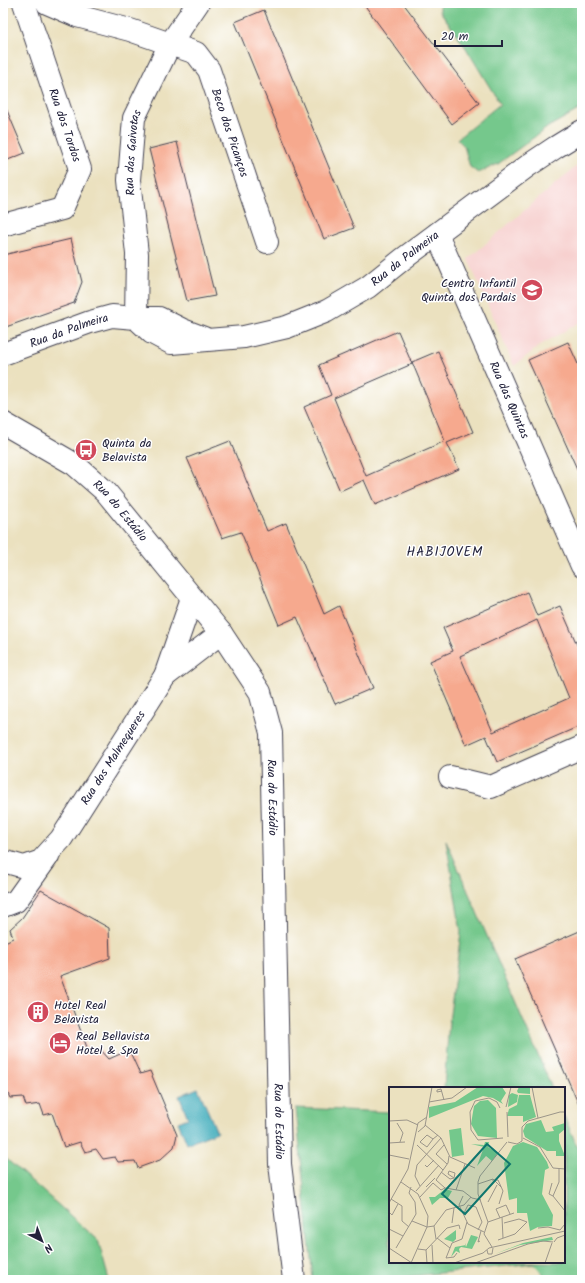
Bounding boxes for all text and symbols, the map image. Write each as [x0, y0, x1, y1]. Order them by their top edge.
scale bar [435, 22, 502, 48]
text: 20 m [441, 27, 469, 46]
street label: Rua dos Tordos [43, 86, 86, 165]
street label: Beco dos Picanços [206, 86, 253, 180]
street label: Rua das Gaivotas [120, 106, 147, 197]
street label: Rua da Palmeira [367, 226, 444, 291]
place label: Centro Infantil Quinta dos Pardais [421, 274, 516, 307]
school or university icon: Centro Infantil Quinta dos Pardais [519, 277, 545, 303]
street label: Rua da Palmeira [27, 308, 111, 353]
street label: Rua das Quintas [484, 358, 534, 442]
place label: Quinta da Belavista [102, 434, 152, 467]
bus stop icon: Quinta da Belavista [73, 437, 99, 463]
street label: Rua do Estádio [88, 476, 152, 546]
district label: HABIJOVEM [407, 542, 483, 563]
street label: Rua dos Malmequeres [76, 707, 151, 809]
street label: Rua do Estádio [262, 759, 282, 836]
place label: Hotel Real Belavista [54, 996, 106, 1029]
building icon: Hotel Real Belavista [25, 999, 51, 1025]
place label: Real Bellavista Hotel & Spa [76, 1027, 150, 1060]
hotel icon: Real Bellavista Hotel & Spa [47, 1030, 73, 1056]
street label: Rua do Estádio [268, 1083, 289, 1160]
inset map [389, 1087, 565, 1263]
north arrow [22, 1221, 62, 1261]
text: N [39, 1239, 57, 1257]

